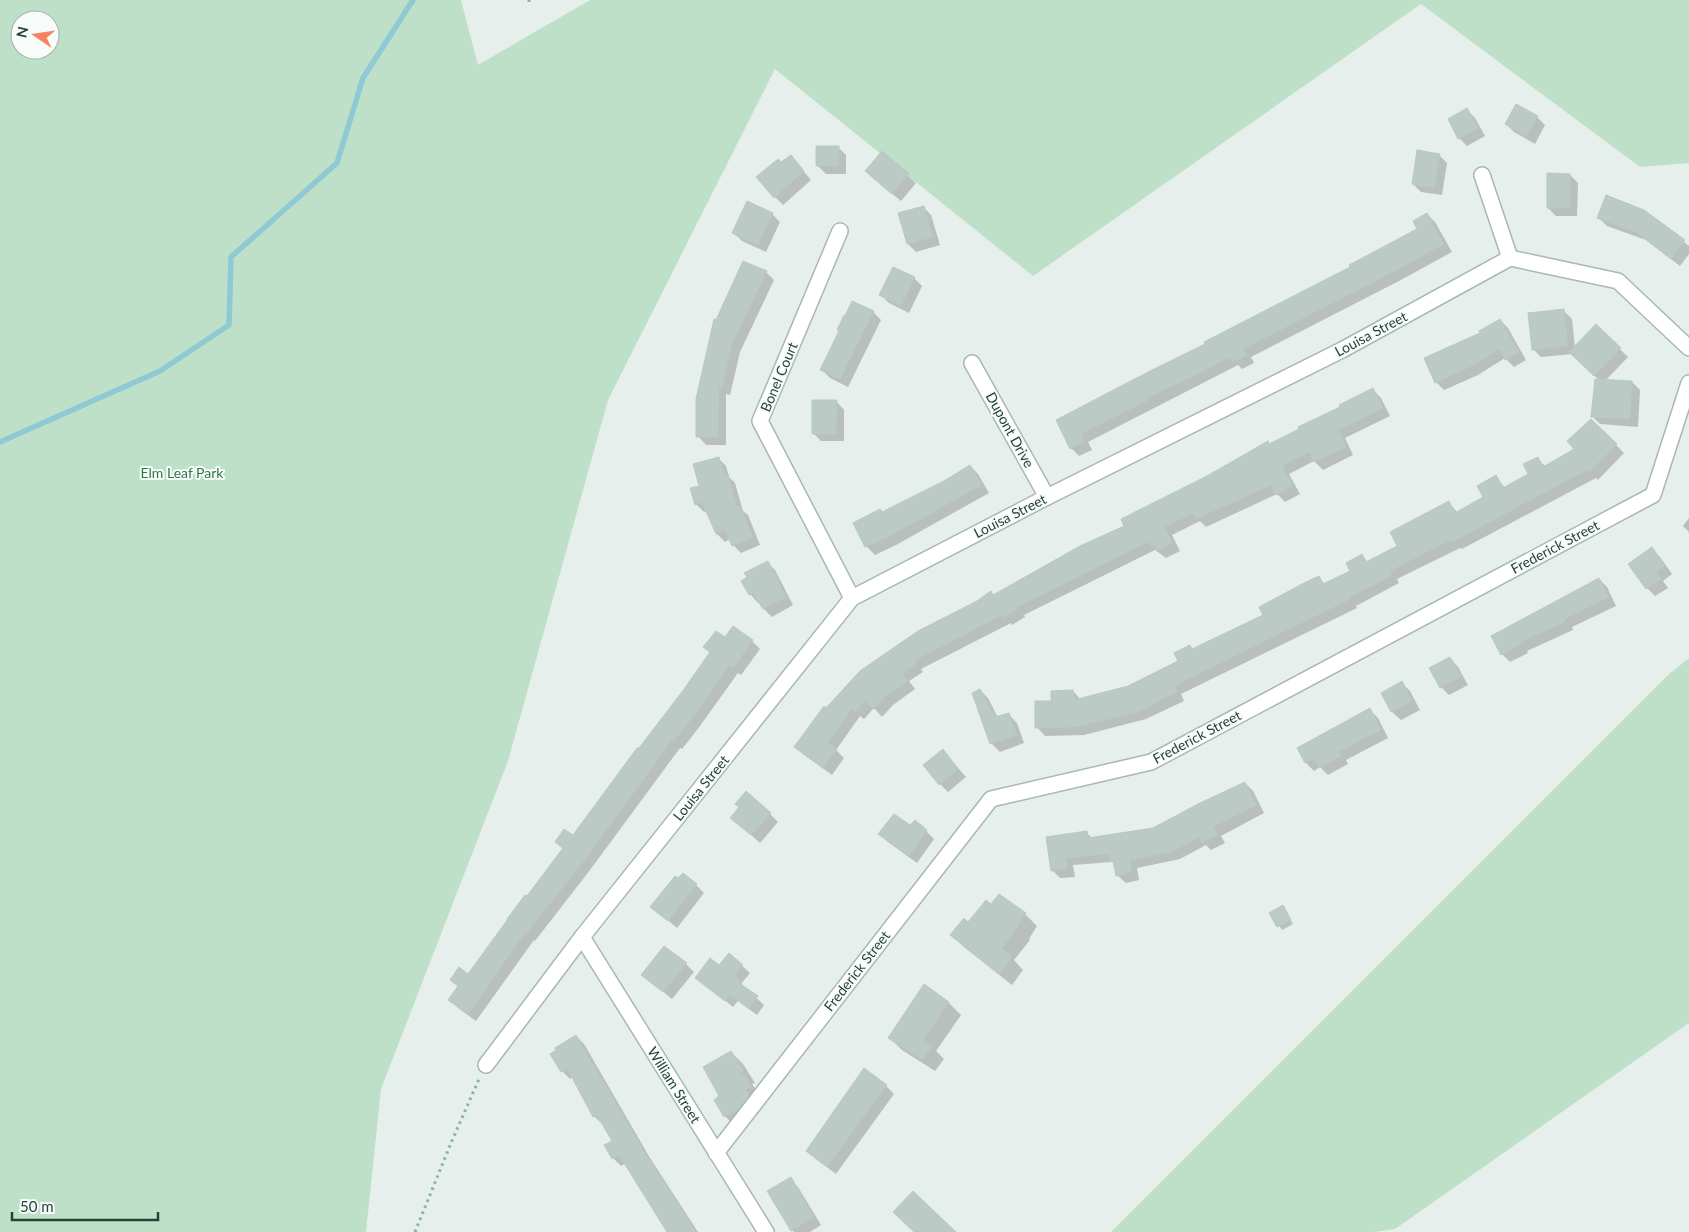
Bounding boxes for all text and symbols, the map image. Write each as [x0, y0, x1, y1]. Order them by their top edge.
north arrow [10, 10, 60, 60]
text: N [12, 25, 31, 39]
street label: Louisa Street [1332, 307, 1410, 360]
street label: Bonel Court [756, 339, 801, 414]
street label: Dupont Drive [983, 389, 1038, 471]
park label: Elm Leaf Park [141, 464, 224, 481]
street label: Louisa Street [971, 490, 1049, 541]
street label: Frederick Street [1508, 516, 1602, 577]
street label: Frederick Street [1150, 706, 1244, 767]
street label: Louisa Street [669, 752, 732, 824]
street label: Frederick Street [820, 927, 893, 1014]
street label: William Street [644, 1043, 705, 1126]
scale bar [12, 1190, 159, 1222]
text: 50 m [20, 1197, 54, 1215]

